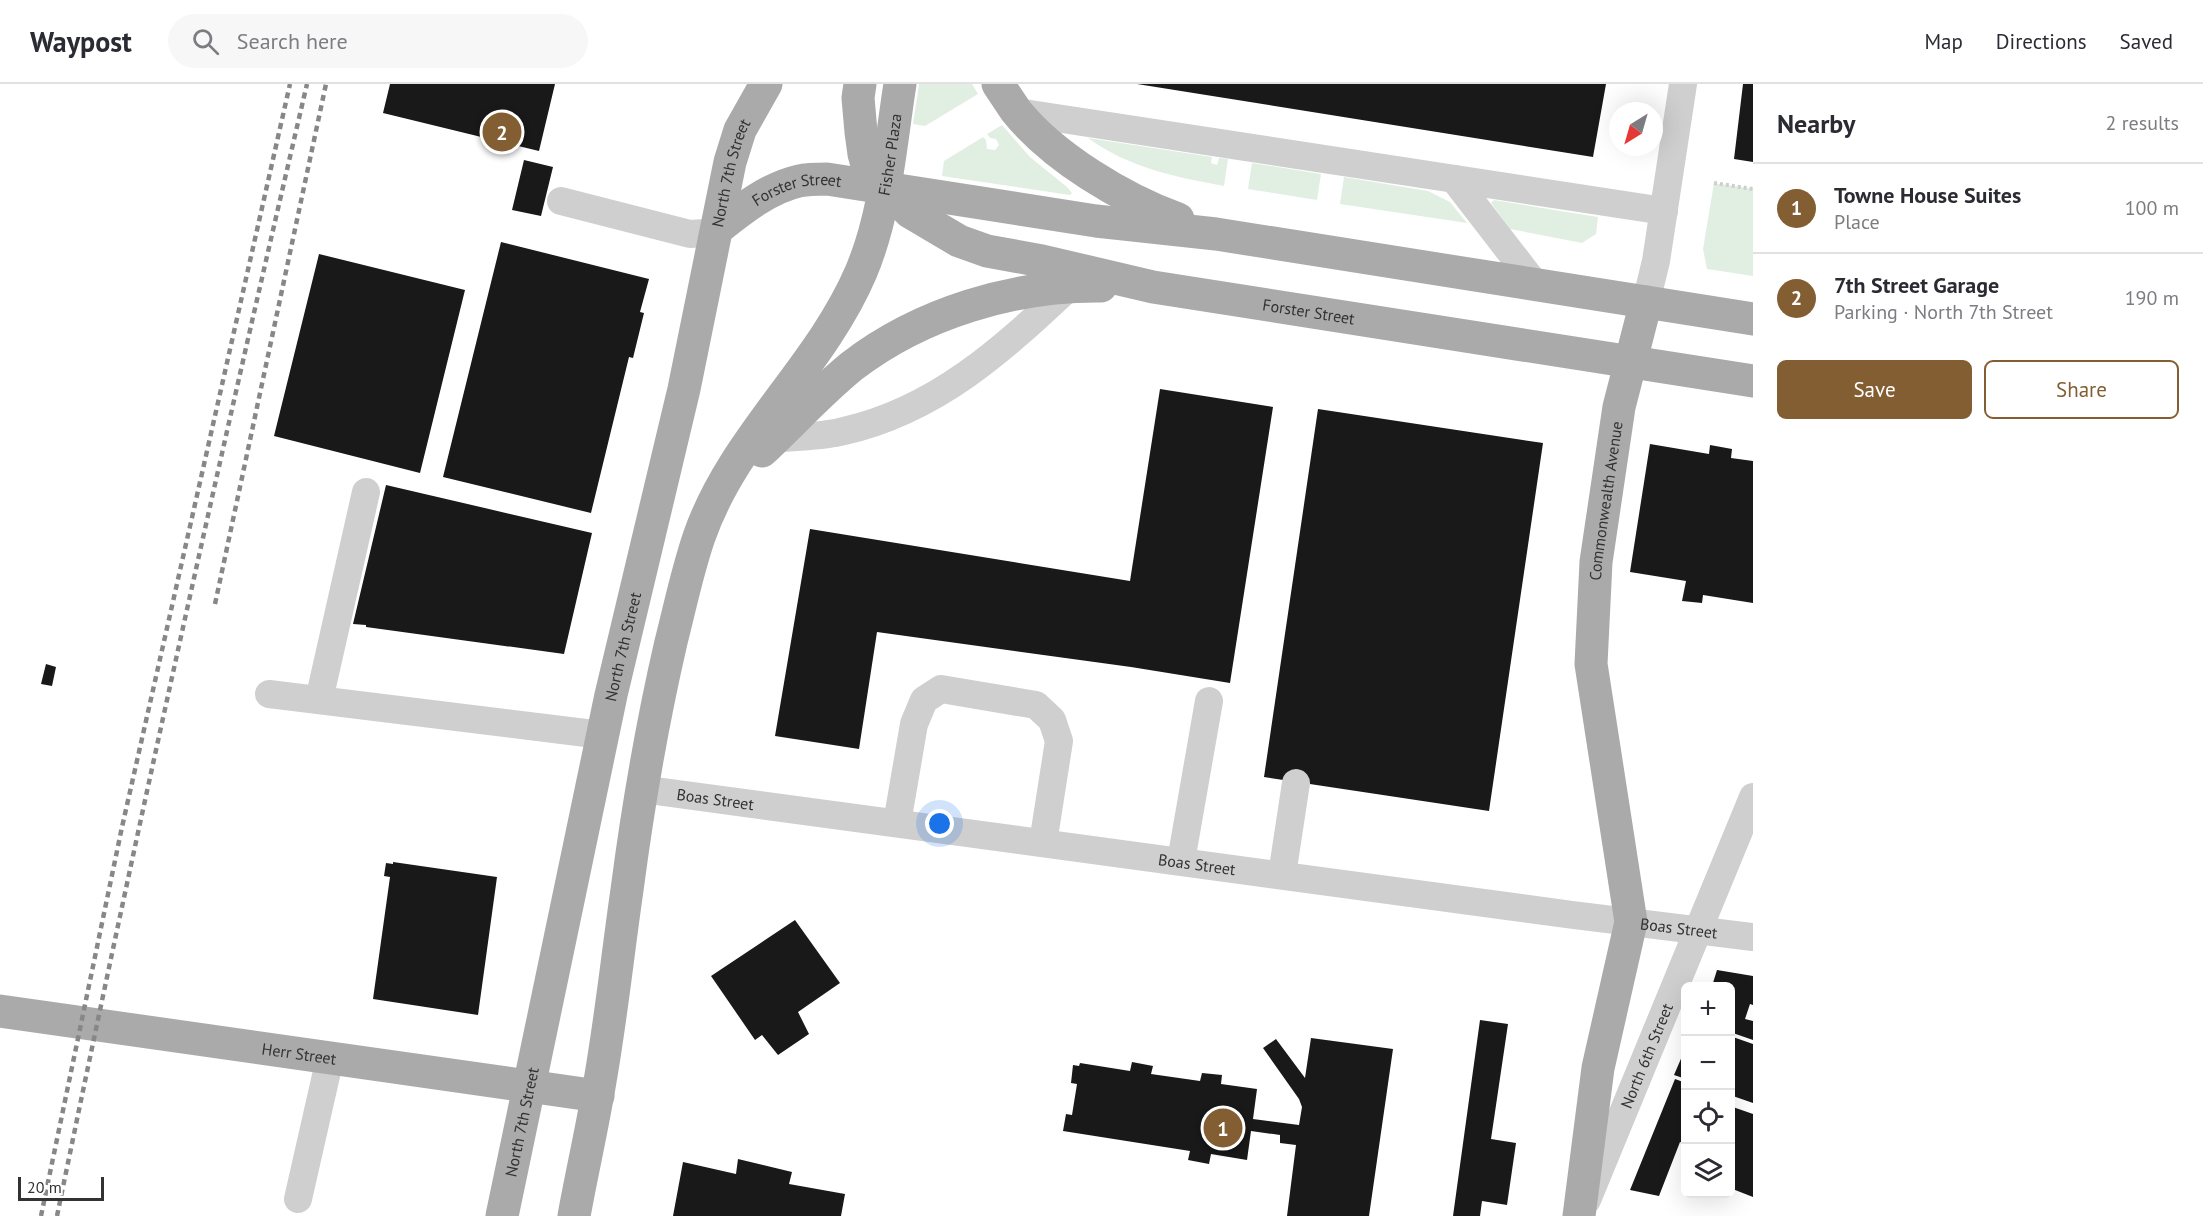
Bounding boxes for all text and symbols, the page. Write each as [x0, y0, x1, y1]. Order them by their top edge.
search box [168, 14, 588, 68]
text: Waypost [30, 23, 132, 60]
icon: search [189, 25, 222, 58]
text: Search here [237, 27, 348, 55]
text: Map [1924, 28, 1963, 55]
text: Directions [1996, 28, 2087, 55]
text: Saved [2120, 28, 2173, 55]
north arrow [1609, 102, 1663, 156]
text: Nearby [1777, 107, 1855, 140]
pin: 2 [482, 110, 522, 154]
text: 2 results [2106, 110, 2179, 136]
street label: Fisher Plaza [873, 112, 906, 197]
street label: North 7th Street [707, 114, 755, 229]
street label: Forster Street [748, 169, 844, 210]
text: Towne House Suites [1834, 181, 2021, 209]
text: 1 [1791, 195, 1802, 221]
text: 100 m [2125, 195, 2179, 221]
text: Place [1834, 209, 1880, 235]
text: 7th Street Garage [1834, 271, 1999, 299]
text: 2 [1791, 285, 1802, 311]
text: 190 m [2125, 285, 2179, 311]
street label: Forster Street [1261, 294, 1357, 329]
text: Parking · North 7th Street [1834, 299, 2053, 325]
button: Save [1777, 360, 1972, 419]
button: Share [1984, 360, 2179, 419]
street label: Commonwealth Avenue [1585, 420, 1627, 581]
street label: North 7th Street [600, 590, 645, 703]
street label: Boas Street [675, 784, 756, 814]
your location [925, 809, 954, 838]
street label: Boas Street [1157, 849, 1237, 879]
street label: Boas Street [1639, 913, 1719, 943]
map controls [1681, 982, 1735, 1198]
button: + [1681, 982, 1735, 1036]
street label: North 6th Street [1616, 1000, 1677, 1111]
button: − [1681, 1036, 1735, 1090]
street label: Herr Street [260, 1038, 338, 1069]
street label: North 7th Street [500, 1065, 543, 1179]
button: locate [1681, 1090, 1735, 1144]
pin: 1 [1204, 1106, 1242, 1150]
button: layers [1681, 1144, 1735, 1198]
scale bar [18, 1174, 104, 1202]
text: 20 m [27, 1177, 62, 1197]

